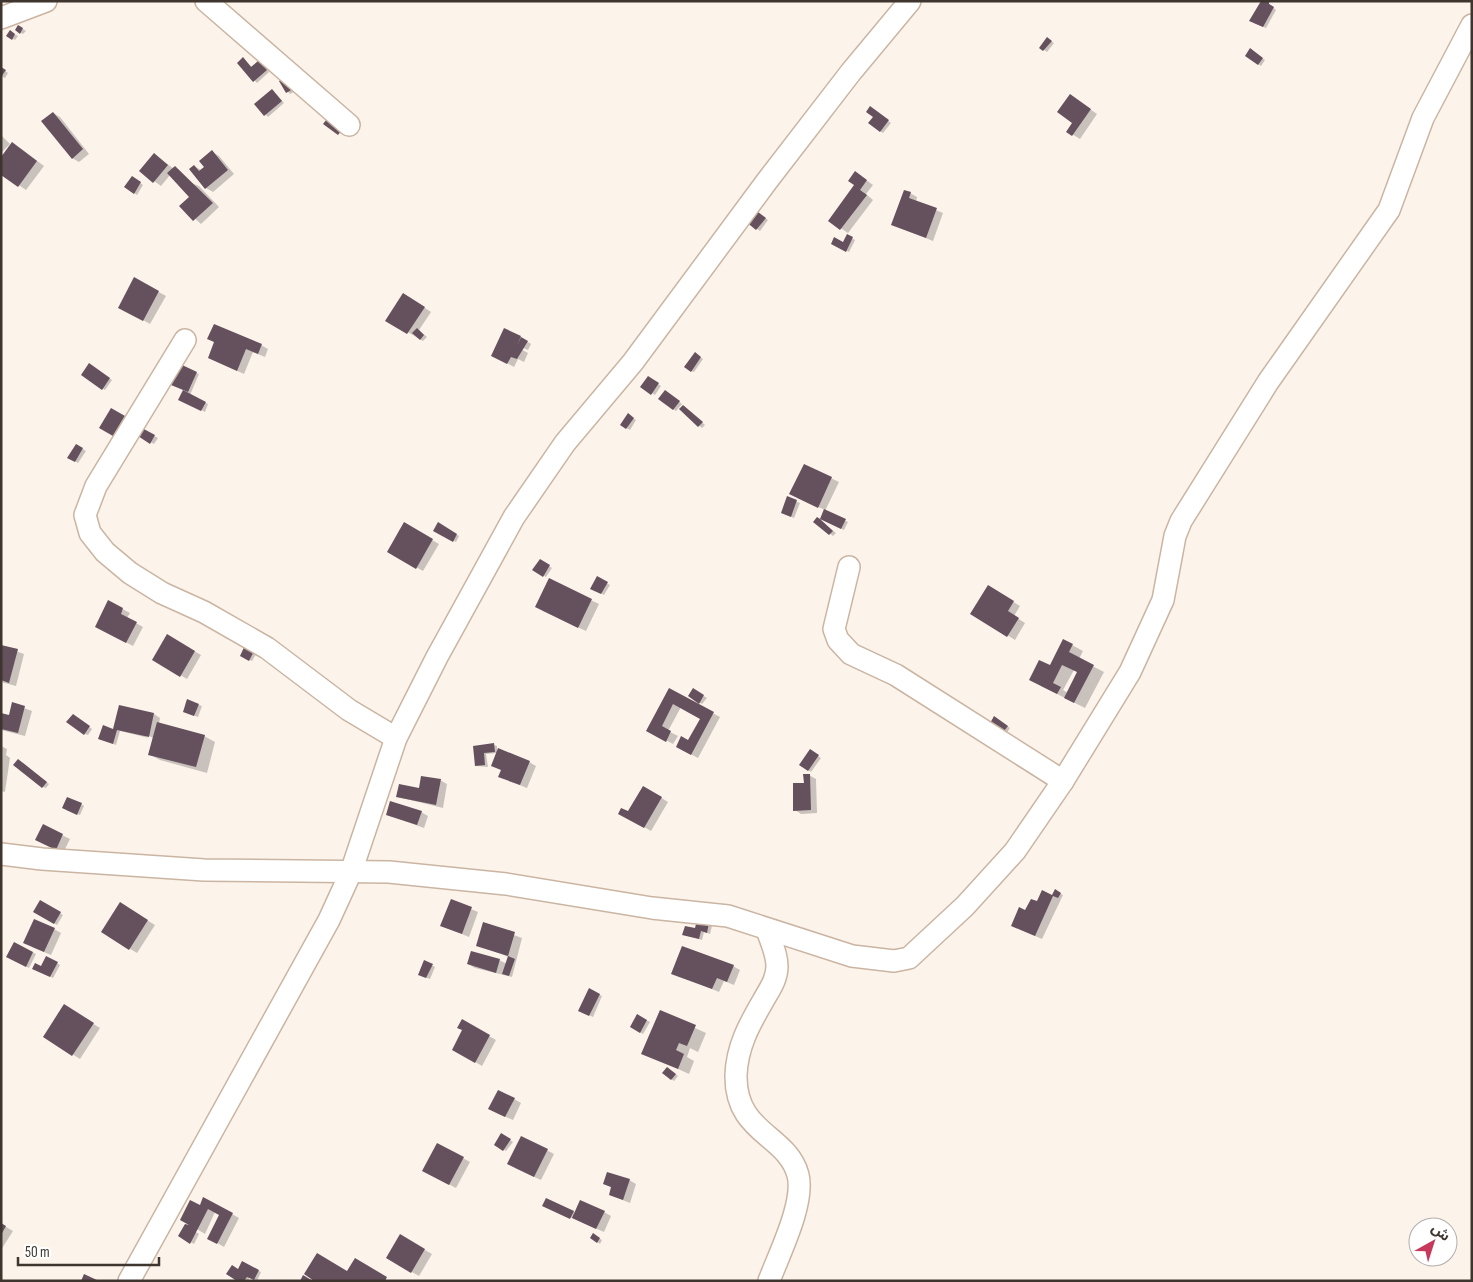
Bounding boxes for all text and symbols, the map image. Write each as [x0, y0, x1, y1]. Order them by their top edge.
north arrow [1408, 1217, 1458, 1267]
text: ش [1428, 1220, 1454, 1245]
scale bar [18, 1234, 159, 1266]
text: 50 m [25, 1243, 50, 1262]

